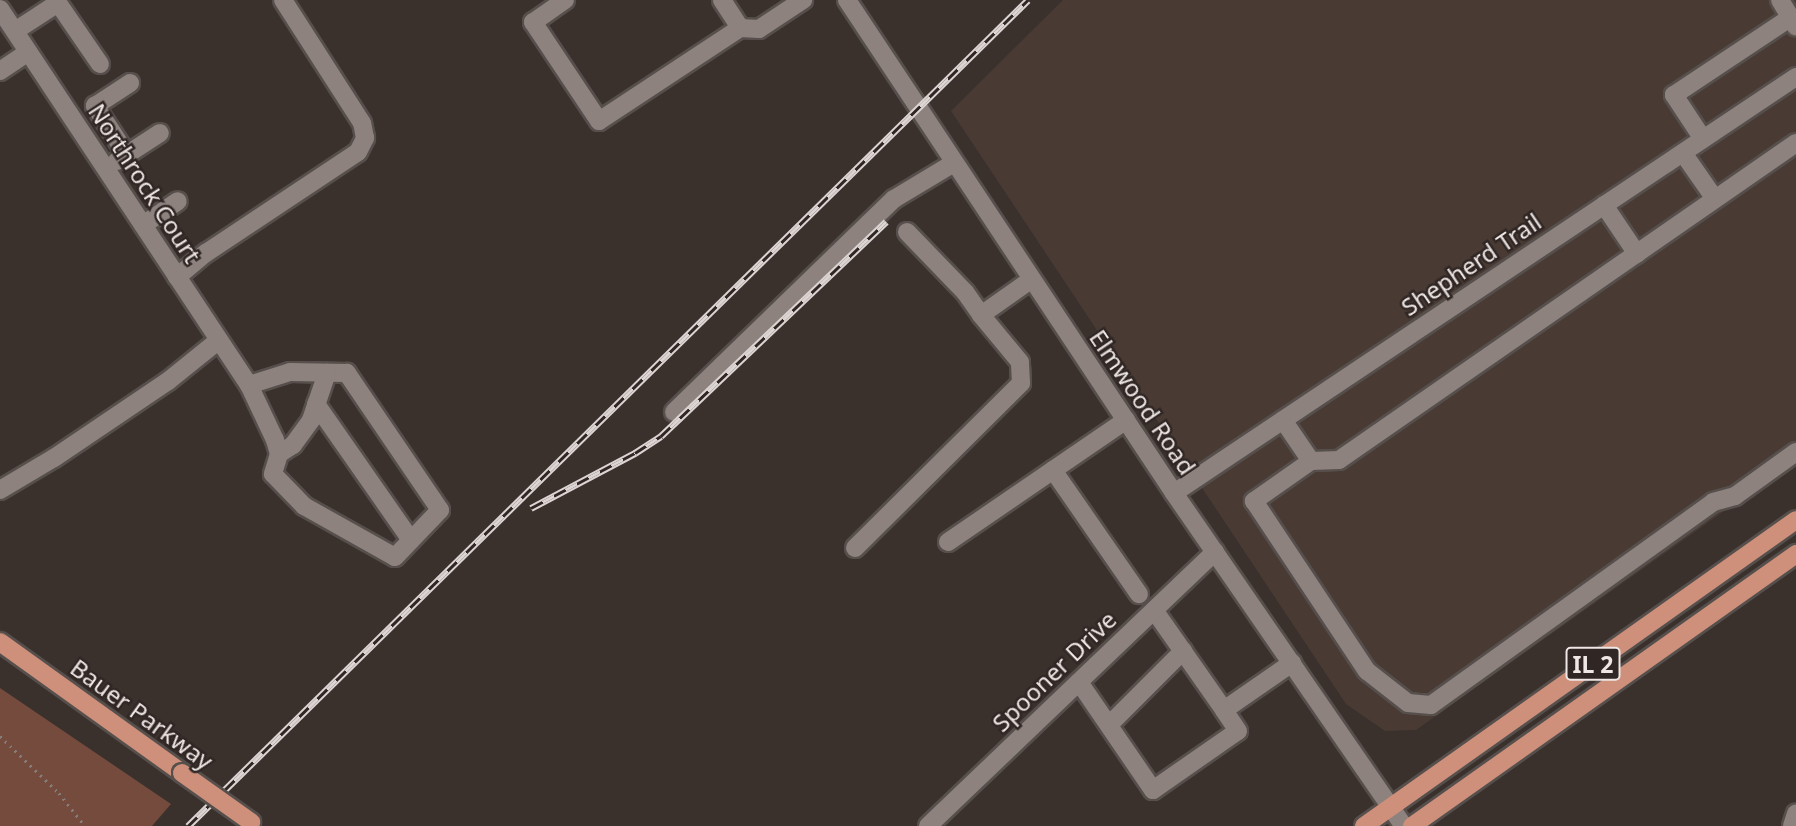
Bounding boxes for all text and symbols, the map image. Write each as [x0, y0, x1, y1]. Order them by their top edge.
street label: Northrock Court [83, 98, 207, 268]
street label: Shepherd Trail [1396, 207, 1546, 321]
street label: Elmwood Road [1084, 324, 1202, 480]
street label: Spooner Drive [986, 605, 1122, 737]
road number: IL 2 [1565, 644, 1621, 684]
street label: Bauer Parkway [65, 653, 219, 775]

